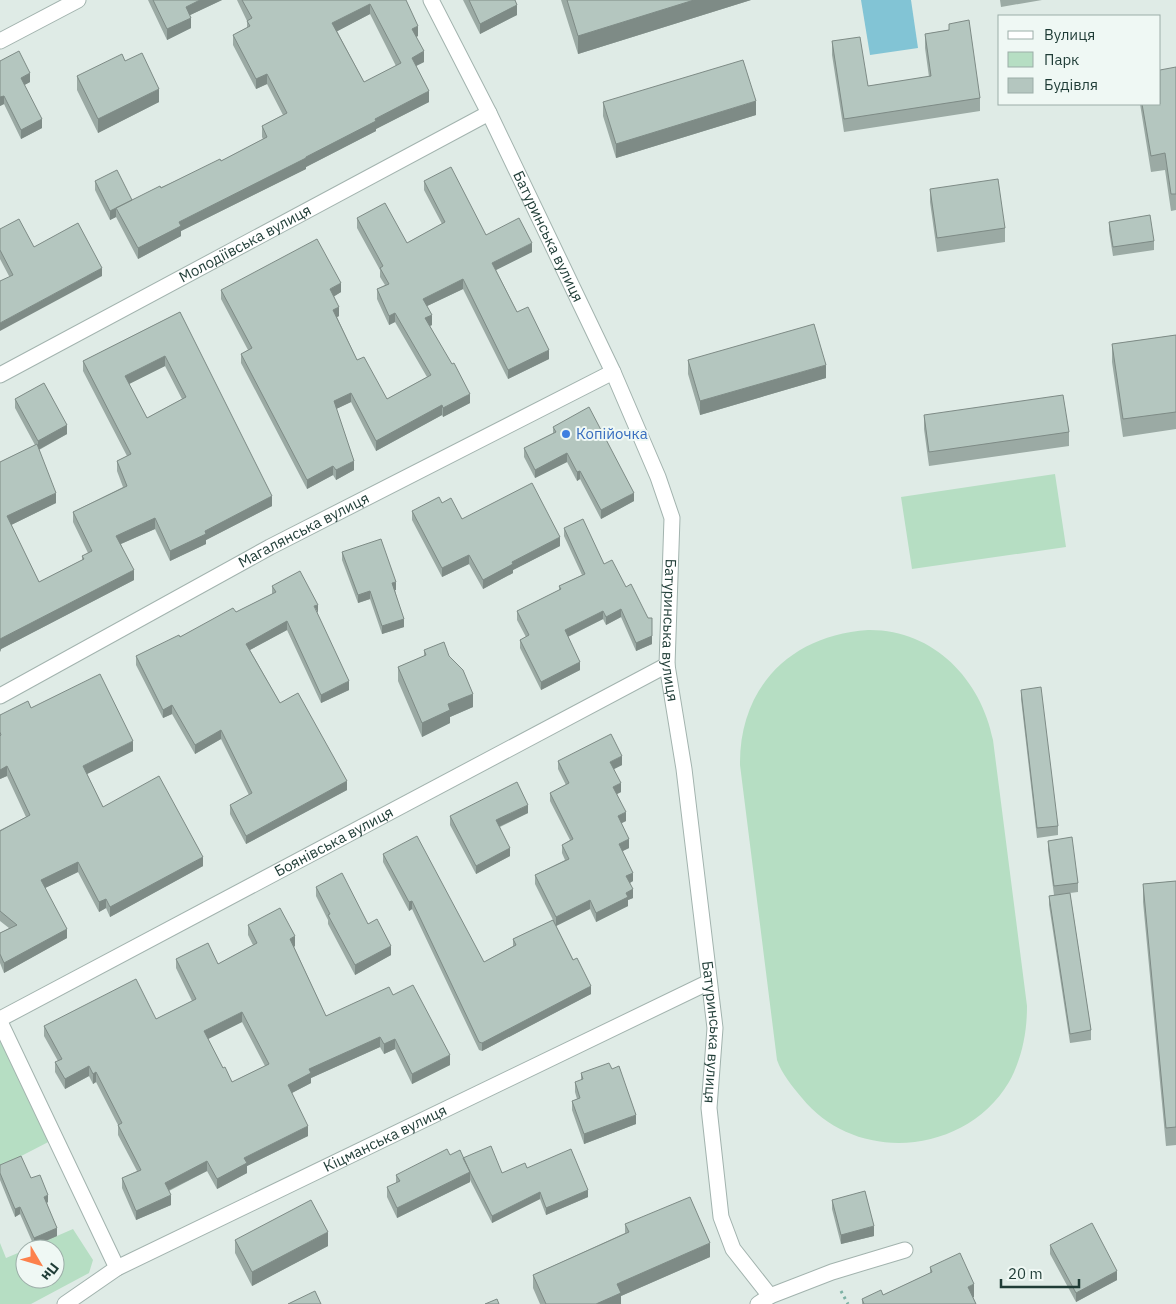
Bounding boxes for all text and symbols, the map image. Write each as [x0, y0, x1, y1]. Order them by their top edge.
legend [998, 15, 1161, 105]
text: Вулиця [1044, 25, 1095, 44]
text: Парк [1044, 50, 1079, 69]
text: Будівля [1044, 75, 1098, 94]
street label: Батуринська вулиця [509, 168, 588, 305]
street label: Молодіївська вулиця [175, 200, 314, 286]
place label: Копійочка [576, 424, 648, 443]
marker: Копійочка [560, 428, 572, 440]
street label: Магалянська вулиця [235, 488, 372, 572]
street label: Батуринська вулиця [658, 558, 683, 703]
street label: Боянівська вулиця [271, 802, 396, 881]
street label: Батуринська вулиця [698, 960, 725, 1104]
street label: Кіцманська вулиця [320, 1100, 450, 1176]
north arrow [15, 1239, 65, 1289]
scale bar [1001, 1256, 1078, 1288]
text: Пн [37, 1259, 63, 1285]
text: 20 m [1008, 1264, 1043, 1283]

